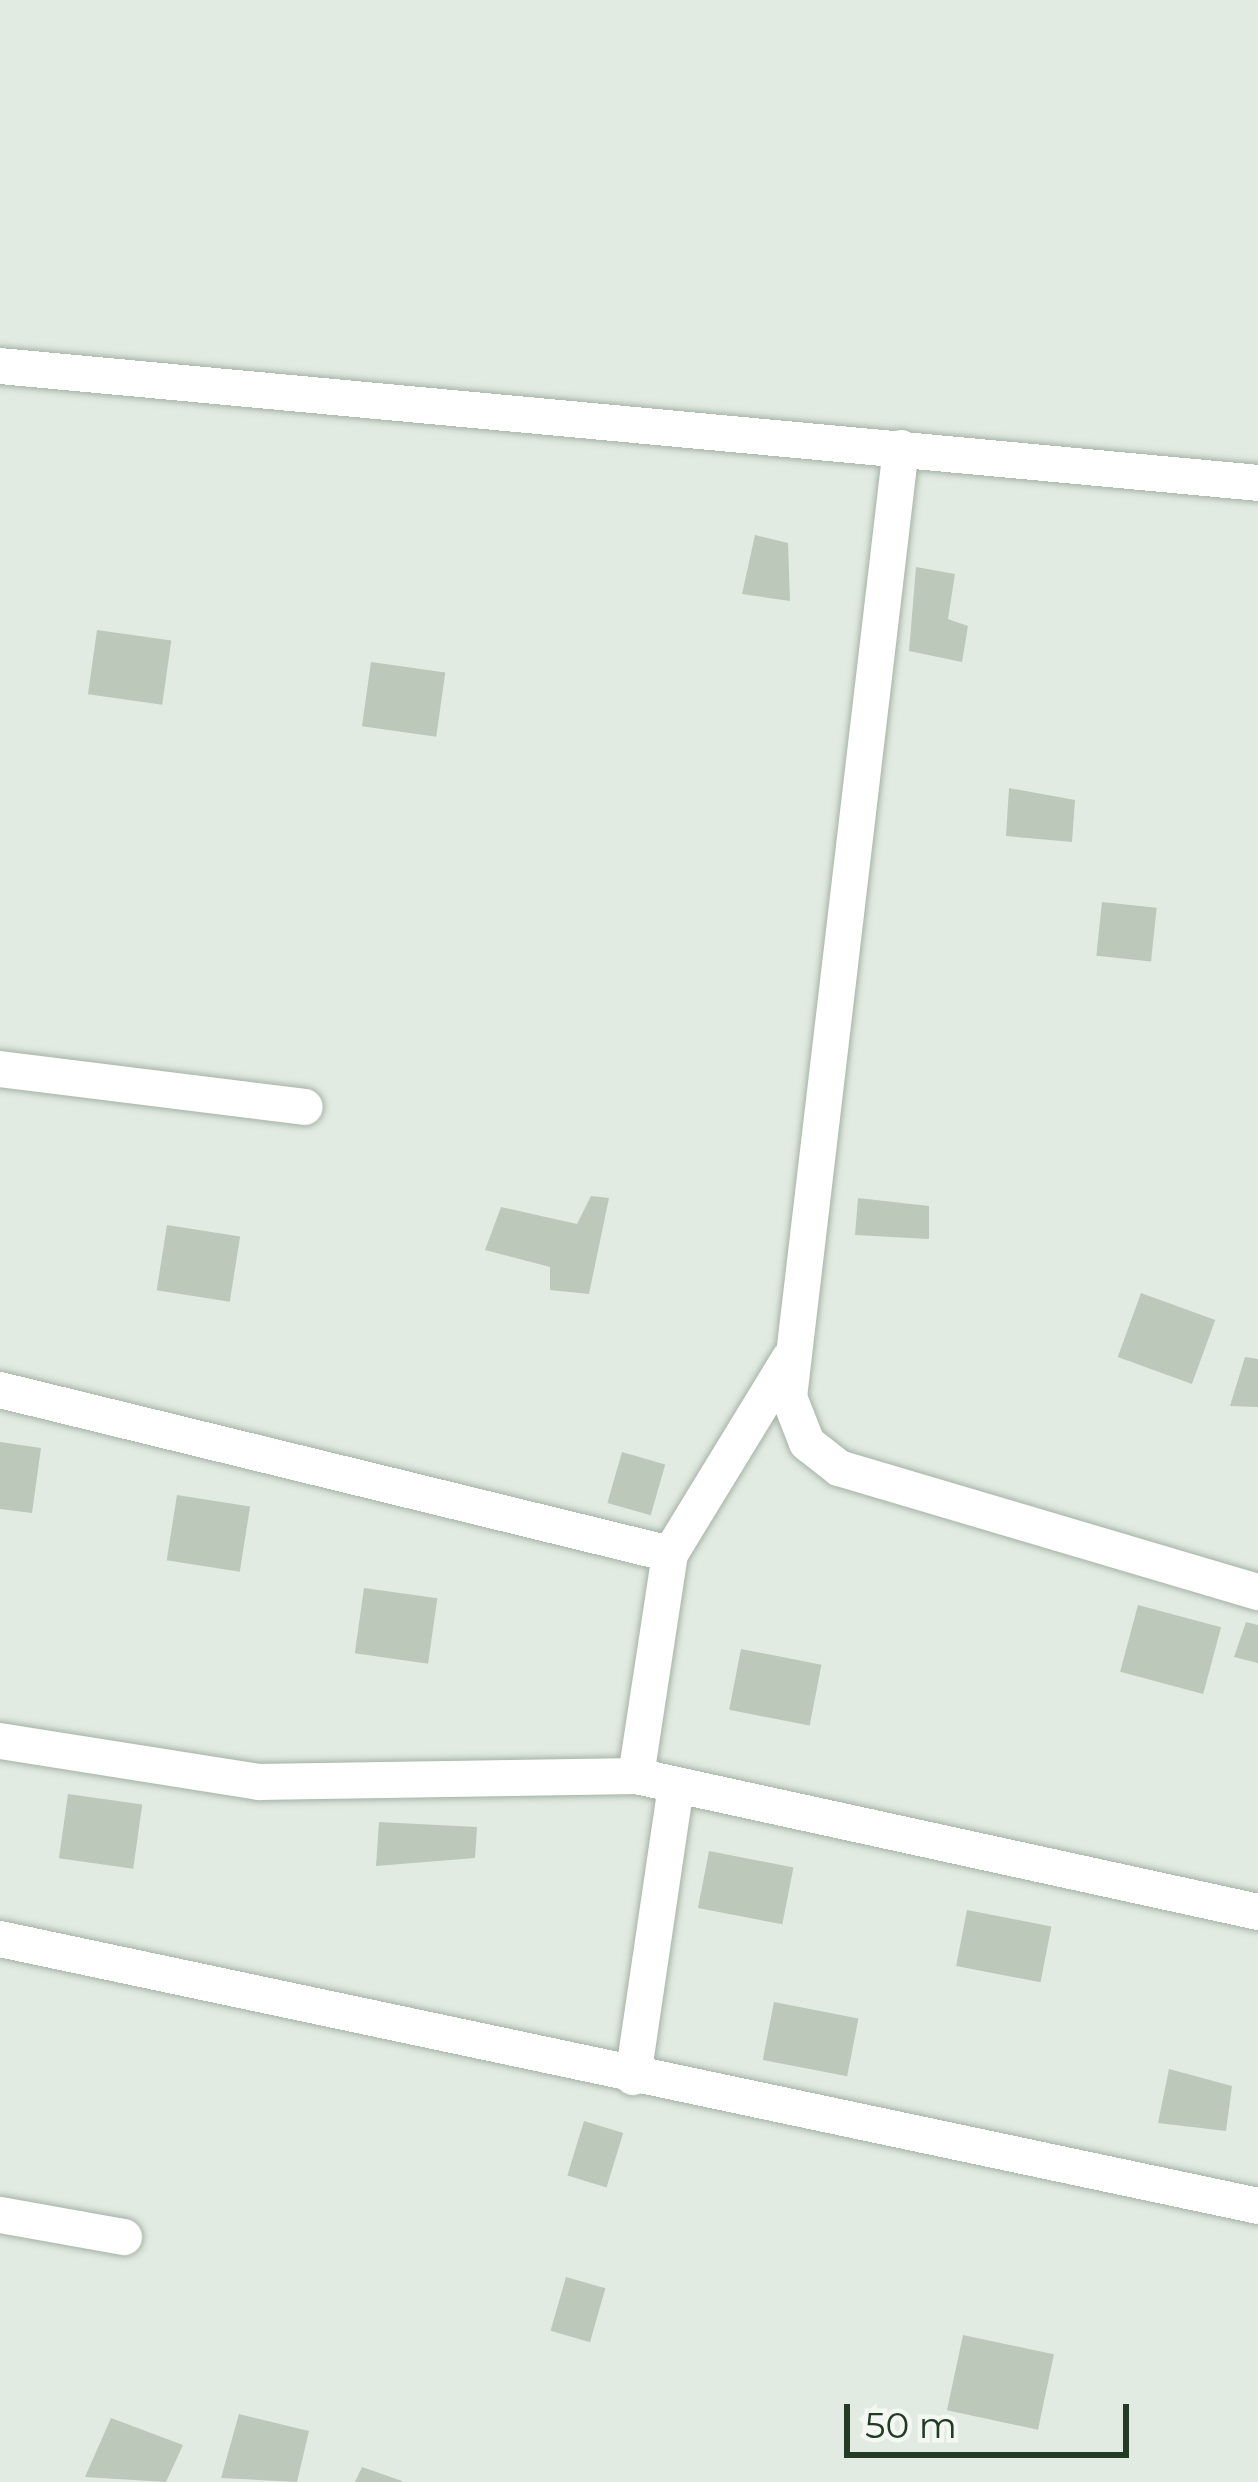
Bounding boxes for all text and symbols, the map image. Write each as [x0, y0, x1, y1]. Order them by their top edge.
scale bar [850, 2380, 1135, 2454]
text: 50 m [865, 2403, 957, 2447]

